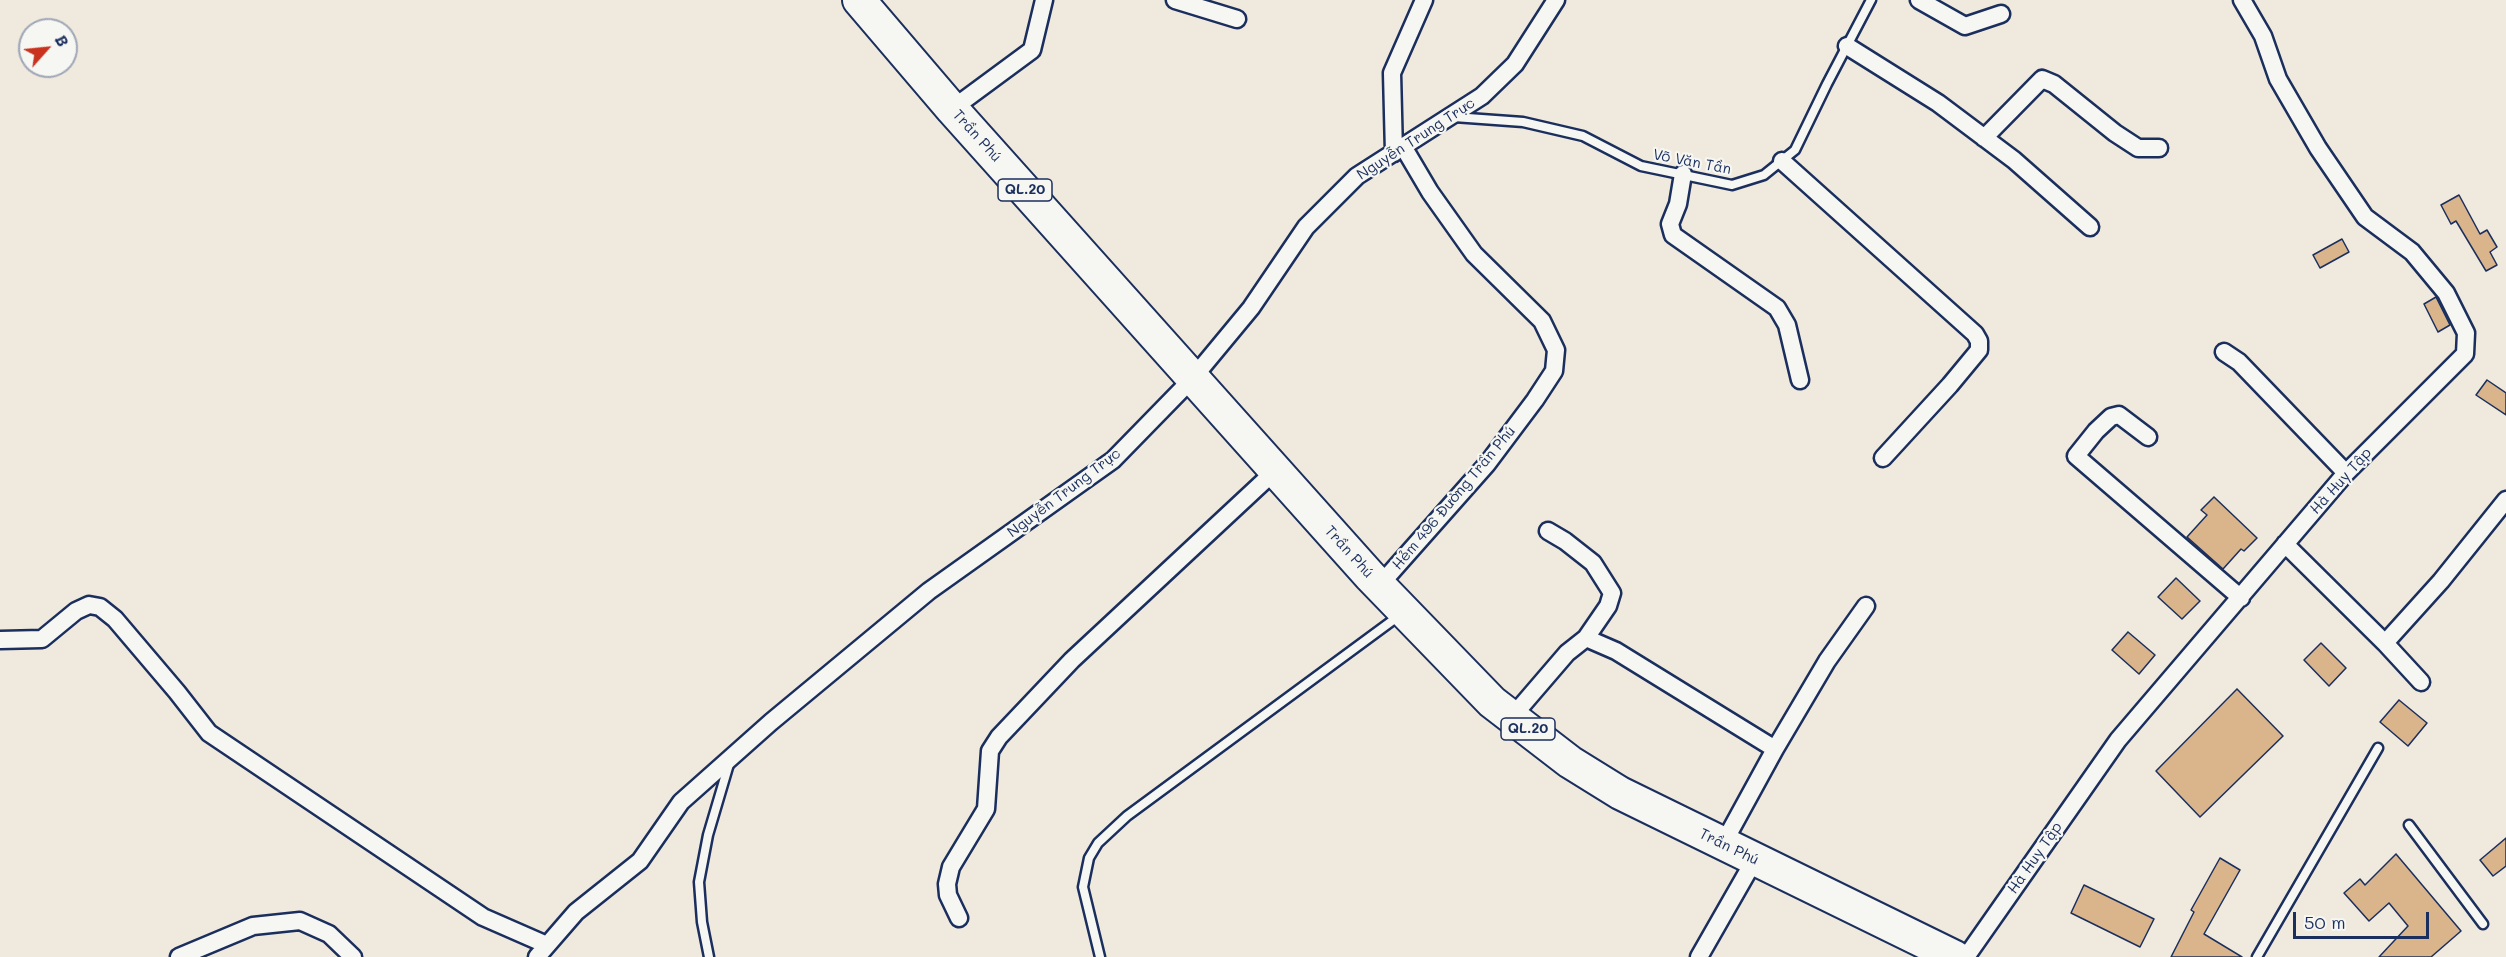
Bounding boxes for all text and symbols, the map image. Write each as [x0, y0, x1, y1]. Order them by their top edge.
north arrow [18, 18, 78, 78]
text: B [51, 31, 75, 50]
street label: Nguyễn Trung Trực [1354, 94, 1478, 184]
street label: Trần Phú [949, 106, 1005, 166]
street label: Võ Văn Tần [1651, 146, 1733, 178]
road number: QL.20 [998, 179, 1052, 201]
street label: Hẻm 496 Đường Trần Phú [1389, 422, 1519, 574]
street label: Hà Huy Tập [2306, 444, 2376, 518]
street label: Nguyễn Trung Trực [1004, 445, 1124, 541]
street label: Trần Phú [1321, 522, 1377, 582]
road number: QL.20 [1501, 718, 1555, 740]
street label: Hà Huy Tập [2004, 819, 2066, 897]
street label: Trần Phú [1696, 825, 1762, 869]
scale bar [2296, 900, 2432, 938]
text: 50 m [2304, 910, 2346, 934]

